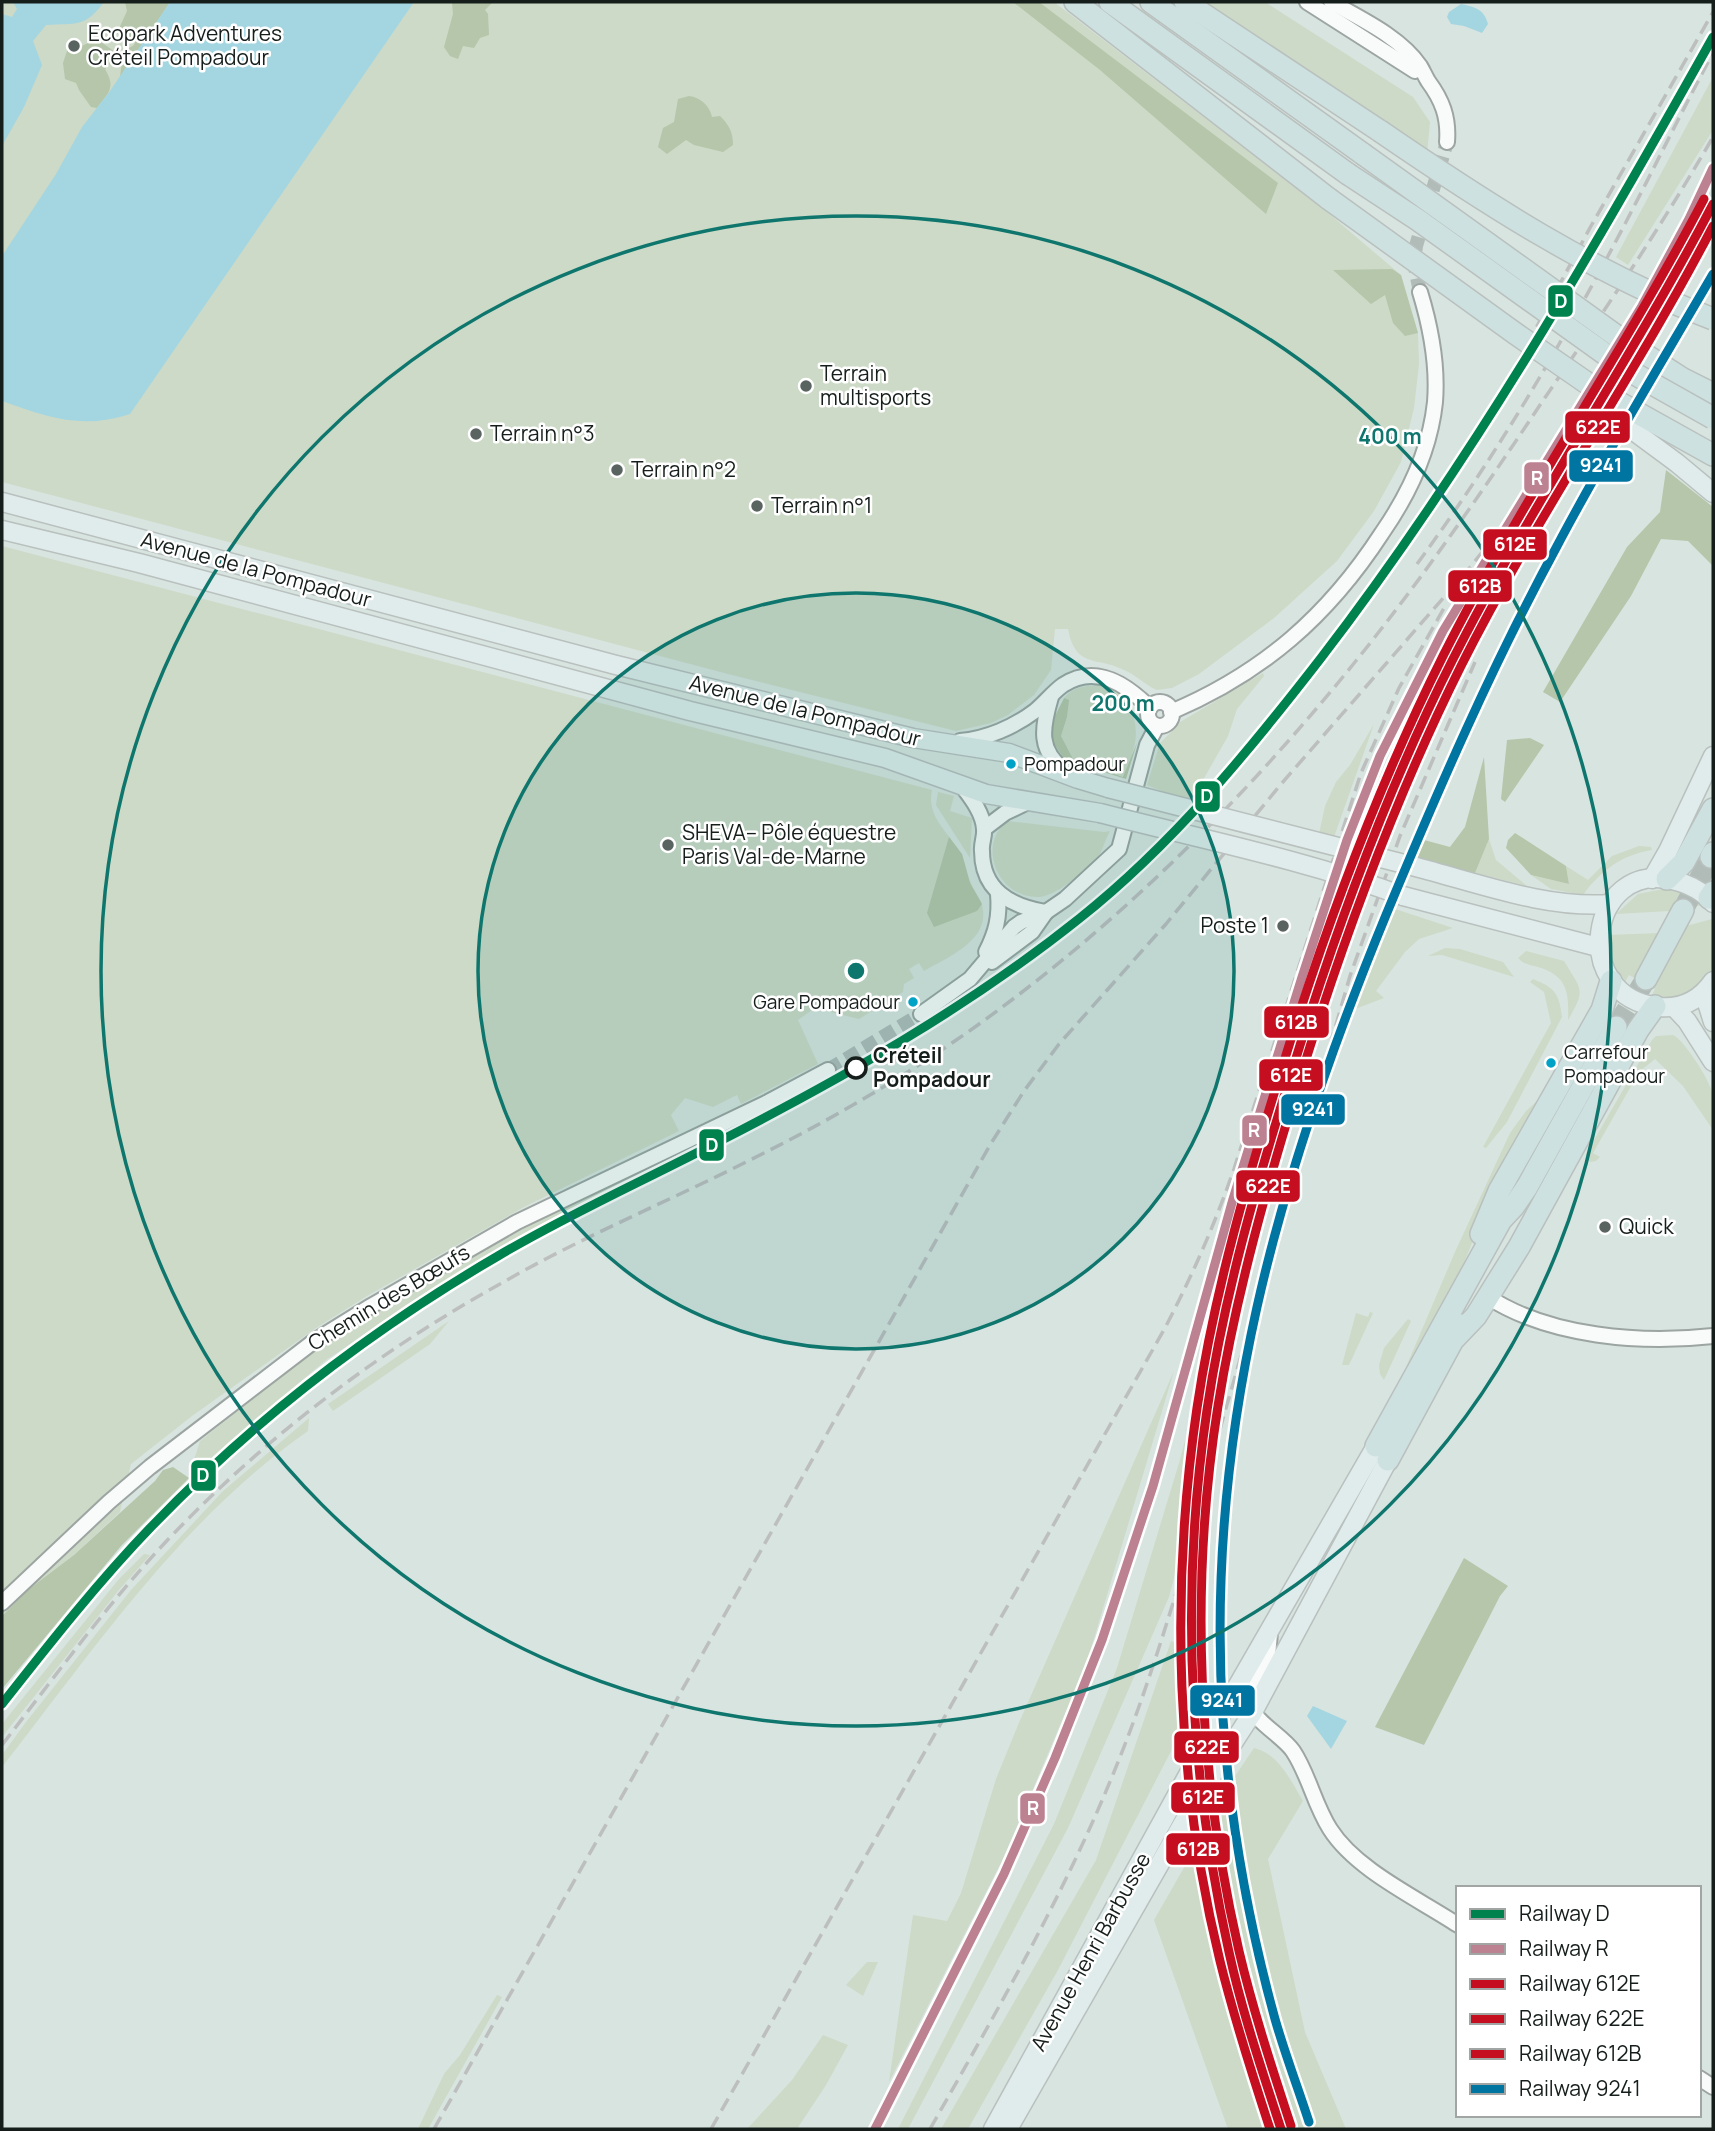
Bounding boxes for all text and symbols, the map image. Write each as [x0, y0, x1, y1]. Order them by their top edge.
place label: Ecopark Adventures Créteil Pompadour [88, 19, 282, 71]
marker: Ecopark Adventures Créteil Pompadour [66, 38, 82, 54]
line badge: D [1547, 284, 1574, 318]
text: D [1554, 288, 1568, 314]
place label: Terrain multisports [820, 359, 931, 411]
marker: Terrain multisports [798, 378, 814, 394]
line badge: 622E [1564, 410, 1631, 444]
text: 622E [1575, 414, 1621, 440]
place label: Terrain n°3 [490, 419, 595, 447]
text: 400 m [1358, 422, 1422, 450]
marker: Terrain n°3 [468, 426, 484, 442]
line badge: 9241 [1568, 449, 1634, 483]
text: 9241 [1580, 452, 1622, 478]
place label: Terrain n°2 [631, 455, 736, 483]
line badge: R [1523, 461, 1550, 495]
marker: Terrain n°2 [609, 462, 625, 478]
text: R [1531, 465, 1543, 491]
place label: Terrain n°1 [771, 491, 872, 519]
marker: Terrain n°1 [749, 498, 765, 514]
street label: Avenue de la Pompadour [138, 525, 375, 613]
line badge: 612E [1482, 528, 1548, 561]
text: 612E [1494, 531, 1536, 557]
line badge: 612B [1447, 569, 1513, 603]
text: 612B [1458, 573, 1502, 599]
street label: Avenue de la Pompadour [687, 668, 924, 752]
text: 200 m [1091, 689, 1155, 717]
place label: Pompadour [1024, 751, 1125, 777]
marker: Pompadour [1004, 757, 1018, 771]
line badge: D [1194, 780, 1221, 813]
text: D [1200, 783, 1214, 809]
place label: SHEVA– Pôle équestre Paris Val-de-Marne [682, 818, 896, 870]
marker: SHEVA– Pôle équestre Paris Val-de-Marne [660, 837, 676, 853]
place label: Poste 1 [1200, 911, 1269, 939]
marker: Poste 1 [1275, 918, 1291, 934]
centre of rings [844, 959, 868, 983]
place label: Gare Pompadour [753, 989, 900, 1015]
marker: Gare Pompadour [906, 995, 920, 1009]
line badge: 612B [1263, 1005, 1330, 1039]
text: 612B [1274, 1009, 1318, 1035]
place label: Carrefour Pompadour [1564, 1039, 1665, 1089]
place label: Créteil Pompadour [873, 1041, 991, 1093]
marker: Carrefour Pompadour [1544, 1056, 1558, 1070]
marker: Créteil Pompadour [845, 1057, 867, 1079]
line badge: 612E [1258, 1058, 1324, 1092]
text: 612E [1270, 1062, 1312, 1088]
line badge: 9241 [1280, 1093, 1346, 1126]
text: 9241 [1292, 1096, 1334, 1122]
line badge: R [1241, 1114, 1268, 1147]
text: R [1248, 1117, 1260, 1143]
line badge: D [698, 1128, 725, 1162]
text: D [705, 1132, 719, 1158]
line badge: 622E [1235, 1169, 1301, 1203]
text: 622E [1245, 1173, 1291, 1199]
place label: Quick [1619, 1212, 1674, 1240]
marker: Quick [1597, 1219, 1613, 1235]
street label: Chemin des Bœufs [302, 1238, 475, 1357]
line badge: D [190, 1459, 217, 1492]
text: D [196, 1462, 210, 1488]
line badge: 9241 [1189, 1684, 1256, 1717]
text: 9241 [1201, 1687, 1243, 1713]
line badge: 622E [1173, 1730, 1240, 1764]
text: 622E [1184, 1734, 1230, 1760]
line badge: 612E [1170, 1781, 1236, 1814]
text: 612E [1182, 1784, 1224, 1810]
line badge: R [1019, 1792, 1046, 1825]
text: R [1027, 1795, 1039, 1821]
line badge: 612B [1165, 1832, 1231, 1866]
text: 612B [1176, 1836, 1220, 1862]
street label: Avenue Henri Barbusse [1024, 1847, 1156, 2056]
legend [1456, 1886, 1701, 2117]
text: Railway D [1519, 1899, 1610, 1927]
text: Railway R [1519, 1934, 1609, 1962]
text: Railway 612E [1519, 1969, 1640, 1997]
text: Railway 622E [1519, 2004, 1644, 2032]
text: Railway 612B [1519, 2039, 1641, 2067]
text: Railway 9241 [1519, 2074, 1641, 2102]

